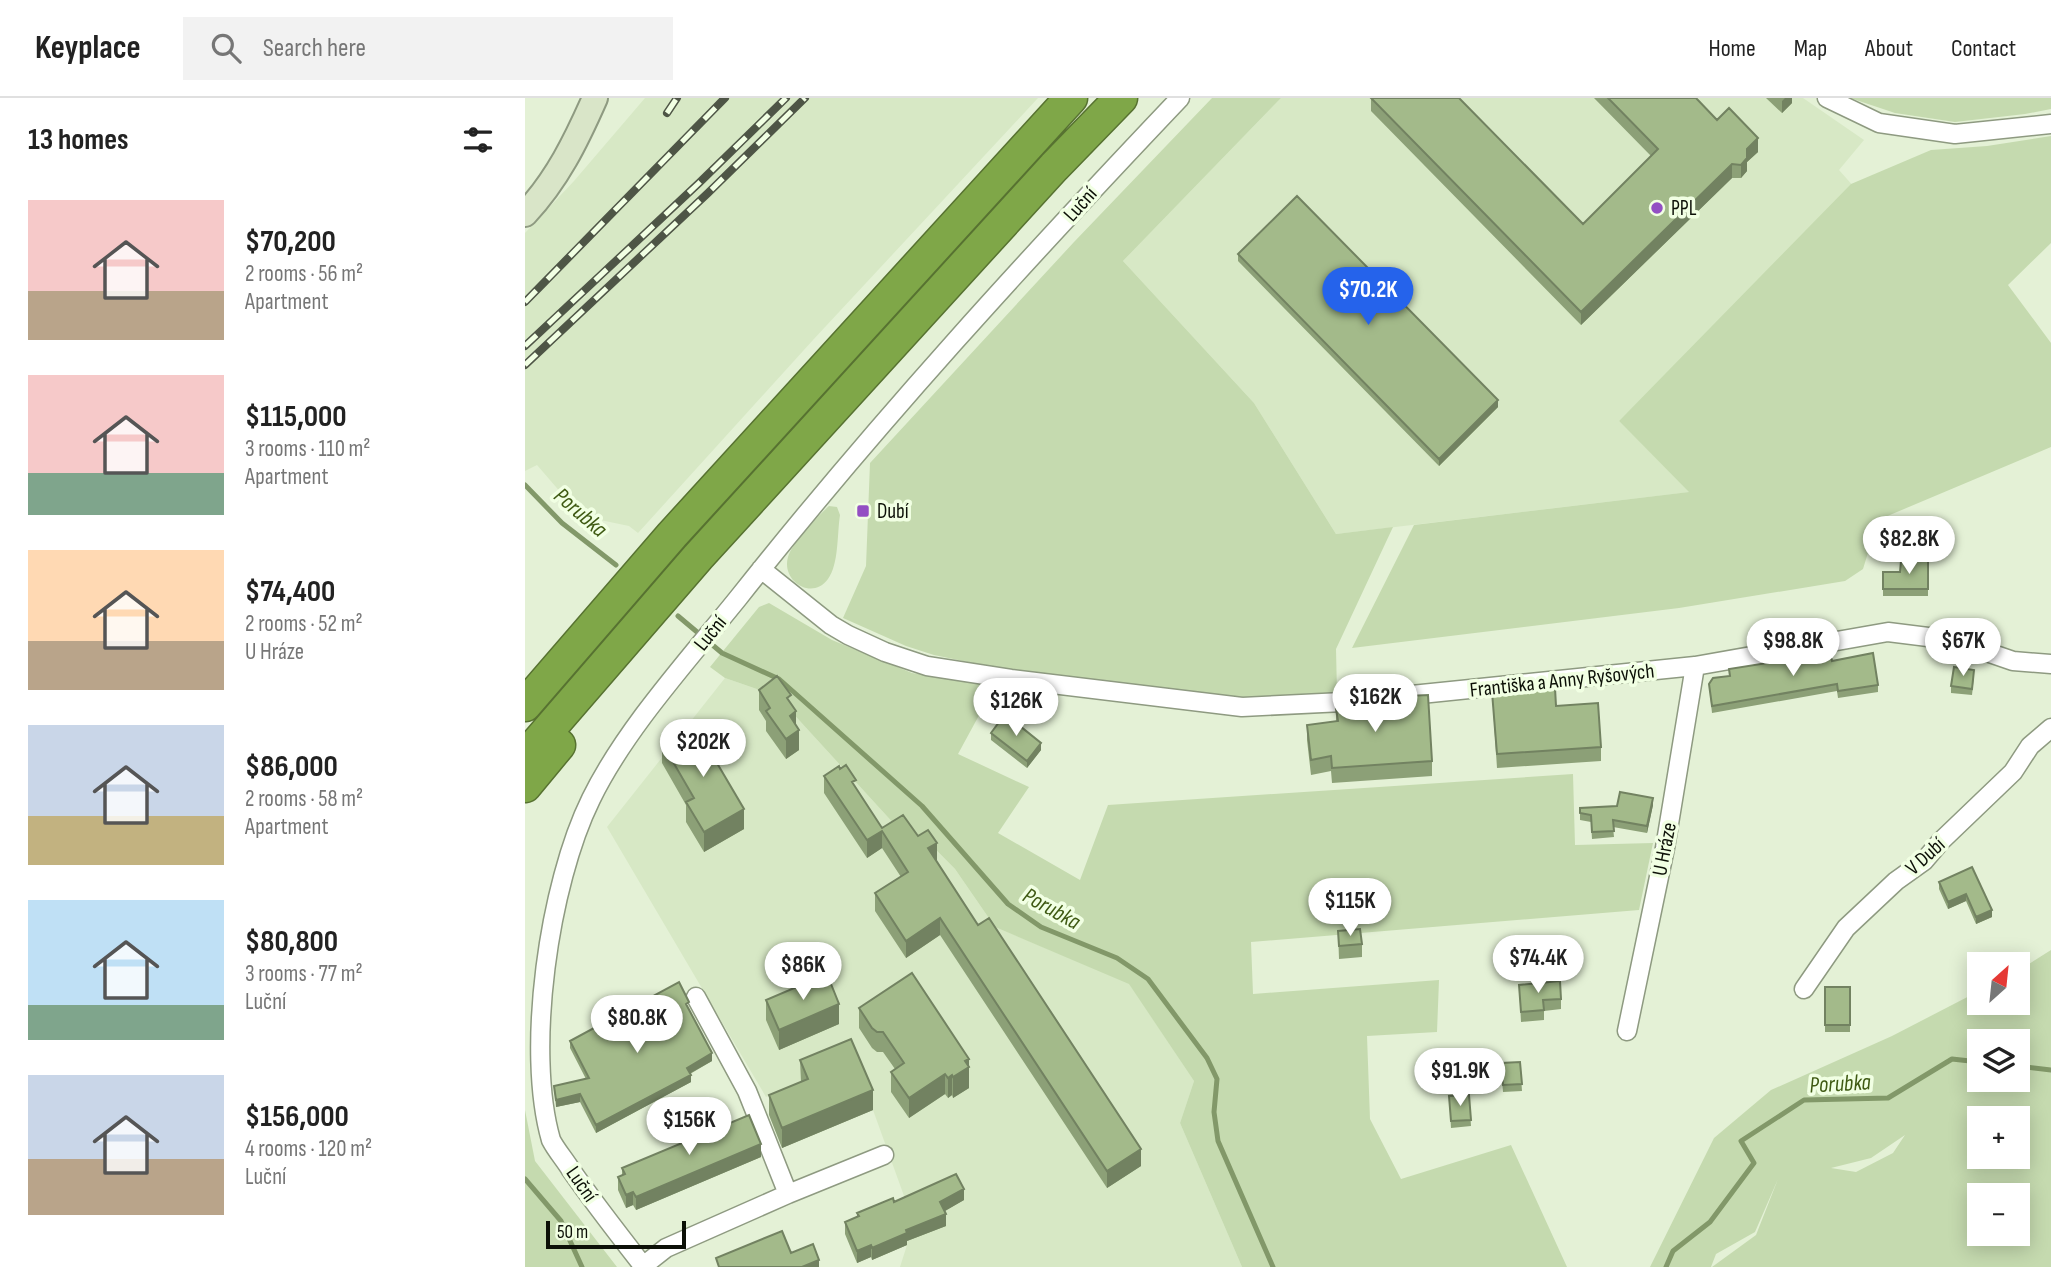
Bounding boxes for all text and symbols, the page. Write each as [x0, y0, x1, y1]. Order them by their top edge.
search box [183, 17, 673, 80]
text: Keyplace [35, 28, 141, 68]
icon: search [207, 29, 245, 67]
text: Search here [263, 33, 366, 64]
text: Home [1708, 34, 1756, 63]
text: Map [1794, 34, 1827, 63]
text: About [1865, 34, 1913, 63]
text: Contact [1951, 34, 2016, 63]
icon: filters [459, 121, 497, 159]
text: 13 homes [28, 122, 129, 158]
street label: Luční [1058, 182, 1102, 227]
place label: PPL [1671, 196, 1697, 221]
marker: PPL [1649, 200, 1665, 216]
text: $70,200 [245, 224, 336, 260]
icon: home [84, 228, 168, 312]
text: 2 rooms · 56 m² [245, 260, 363, 288]
pin: $70.2K [1311, 268, 1425, 327]
text: $70.2K [1338, 276, 1398, 304]
text: Apartment [245, 288, 329, 316]
text: $115,000 [245, 399, 347, 435]
icon: home [84, 403, 168, 487]
text: 3 rooms · 110 m² [245, 435, 370, 463]
text: Apartment [245, 463, 329, 491]
water label: Porubka [548, 482, 613, 544]
place label: Dubí [877, 499, 909, 524]
marker: Dubí [855, 503, 871, 519]
pin: $82.8K [1852, 517, 1966, 576]
text: $82.8K [1879, 525, 1939, 553]
text: $74,400 [245, 574, 335, 610]
icon: home [84, 578, 168, 662]
text: 2 rooms · 52 m² [245, 610, 363, 638]
street label: Luční [689, 611, 732, 656]
pin: $98.8K [1736, 618, 1850, 678]
pin: $67K [1922, 618, 2004, 678]
text: $98.8K [1763, 627, 1823, 655]
text: $67K [1941, 627, 1985, 655]
text: U Hráze [245, 638, 304, 666]
street label: Františka a Anny Ryšových [1469, 658, 1656, 703]
pin: $162K [1326, 674, 1424, 734]
pin: $126K [967, 678, 1065, 738]
text: $162K [1348, 683, 1402, 711]
text: $126K [989, 687, 1043, 715]
pin: $202K [654, 720, 752, 779]
text: $202K [676, 728, 730, 756]
text: $86,000 [245, 749, 338, 785]
icon: home [84, 753, 168, 837]
text: 2 rooms · 58 m² [245, 785, 363, 813]
text: Apartment [245, 813, 329, 841]
street label: U Hráze [1647, 820, 1682, 878]
street label: V Dubí [1900, 832, 1950, 881]
pin: $115K [1301, 878, 1399, 938]
water label: Porubka [1018, 882, 1086, 936]
text: $115K [1324, 887, 1376, 915]
text: $80,800 [245, 924, 338, 960]
icon: home [84, 928, 168, 1012]
pin: $74.4K [1481, 936, 1595, 995]
pin: $86K [762, 942, 844, 1002]
text: $74.4K [1509, 944, 1567, 972]
text: $86K [781, 951, 825, 979]
north arrow [1967, 952, 2030, 1015]
map controls [1967, 952, 2030, 1246]
text: 3 rooms · 77 m² [245, 960, 363, 988]
text: Luční [245, 988, 286, 1016]
pin: $80.8K [580, 996, 694, 1055]
text: $80.8K [607, 1004, 667, 1032]
button: layers [1967, 1029, 2030, 1092]
pin: $91.9K [1403, 1048, 1517, 1108]
text: $91.9K [1430, 1057, 1490, 1085]
water label: Porubka [1809, 1068, 1872, 1100]
pin: $156K [640, 1098, 738, 1157]
text: $156,000 [245, 1099, 349, 1135]
icon: home [84, 1103, 168, 1187]
text: $156K [662, 1106, 716, 1134]
button: + [1967, 1106, 2030, 1169]
text: 4 rooms · 120 m² [245, 1135, 372, 1163]
street label: Luční [561, 1162, 603, 1207]
text: Luční [245, 1163, 286, 1191]
button: − [1967, 1183, 2030, 1246]
scale bar [546, 1218, 686, 1250]
text: 50 m [557, 1221, 588, 1244]

